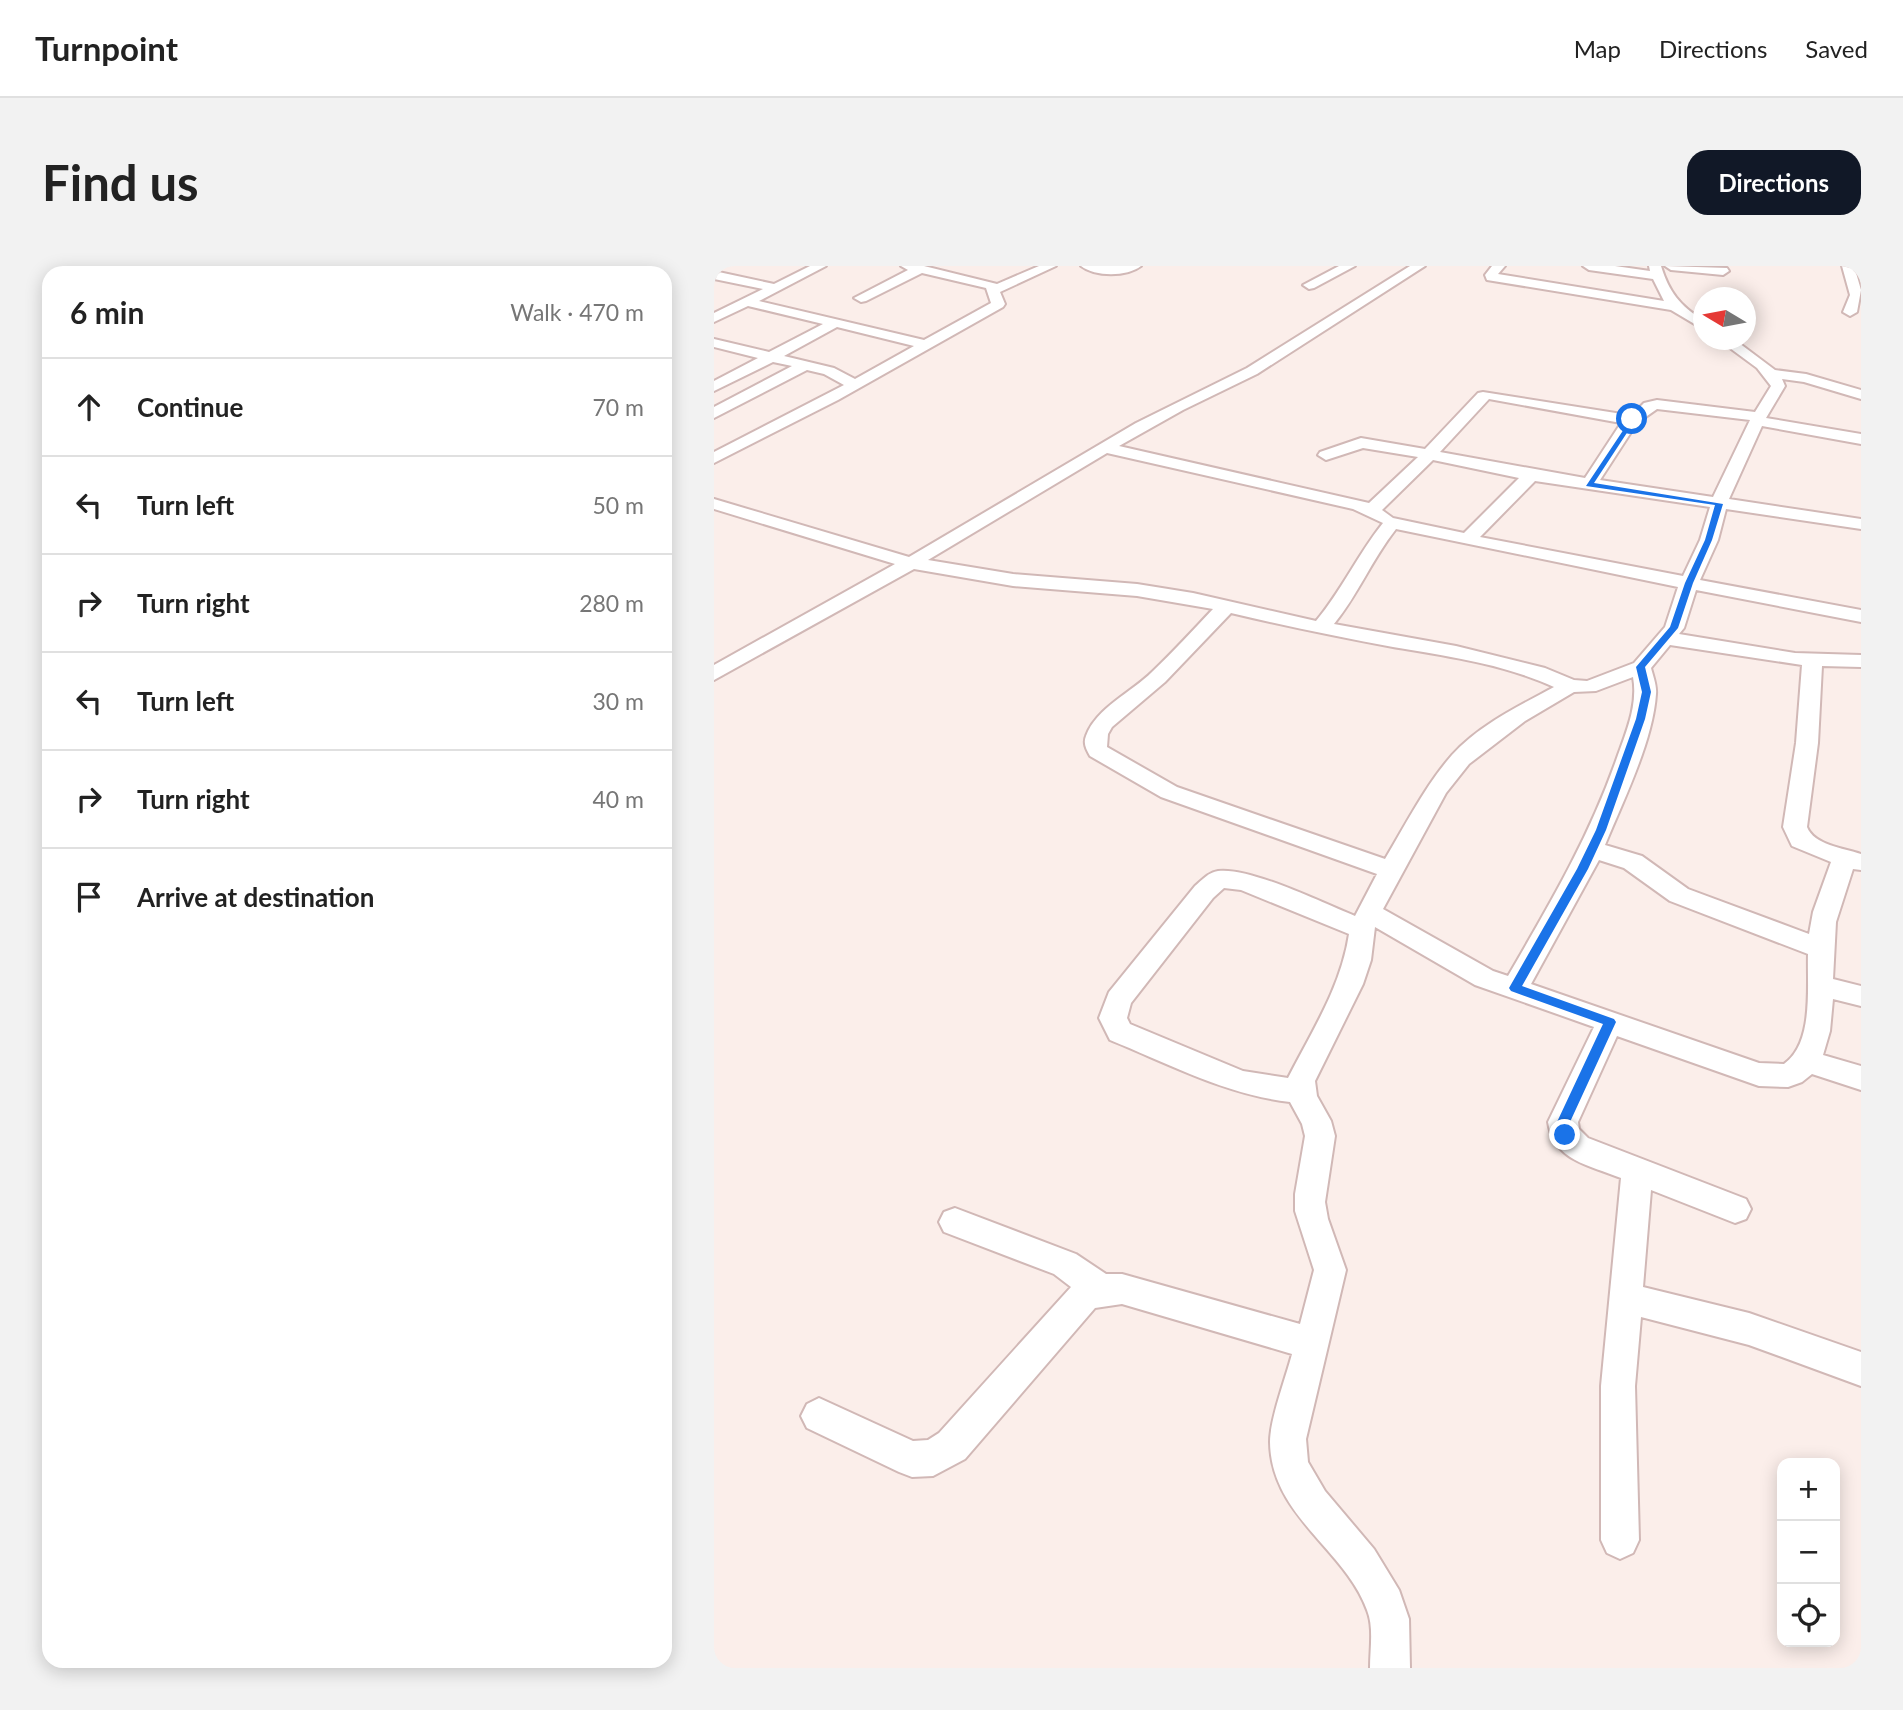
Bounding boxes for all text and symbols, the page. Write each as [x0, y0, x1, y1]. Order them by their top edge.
text: Turnpoint [35, 28, 178, 68]
text: Map [1574, 34, 1621, 63]
text: Directions [1659, 34, 1767, 63]
text: Saved [1805, 34, 1868, 63]
button: Directions [1687, 150, 1861, 215]
text: Find us [42, 153, 199, 211]
north arrow [1693, 287, 1756, 350]
text: 6 min [70, 294, 144, 330]
text: Walk · 470 m [510, 298, 644, 326]
icon: ahead [70, 388, 108, 426]
text: Continue [137, 391, 243, 423]
text: 70 m [593, 393, 644, 421]
route start [1616, 403, 1647, 434]
icon: left [70, 486, 108, 524]
text: Turn left [137, 489, 234, 521]
text: 50 m [593, 491, 644, 519]
icon: right [70, 584, 108, 622]
text: Turn right [137, 587, 250, 619]
text: 280 m [579, 589, 644, 617]
icon: left [70, 682, 108, 720]
text: Turn left [137, 685, 234, 717]
text: 30 m [593, 687, 644, 715]
icon: right [70, 780, 108, 818]
text: Turn right [137, 783, 250, 815]
text: 40 m [593, 785, 644, 813]
icon: arrive [70, 878, 108, 916]
text: Arrive at destination [137, 881, 374, 913]
route end [1549, 1119, 1580, 1150]
map controls [1777, 1458, 1840, 1647]
button: + [1777, 1458, 1840, 1521]
button: − [1777, 1521, 1840, 1584]
button: locate [1777, 1584, 1840, 1647]

